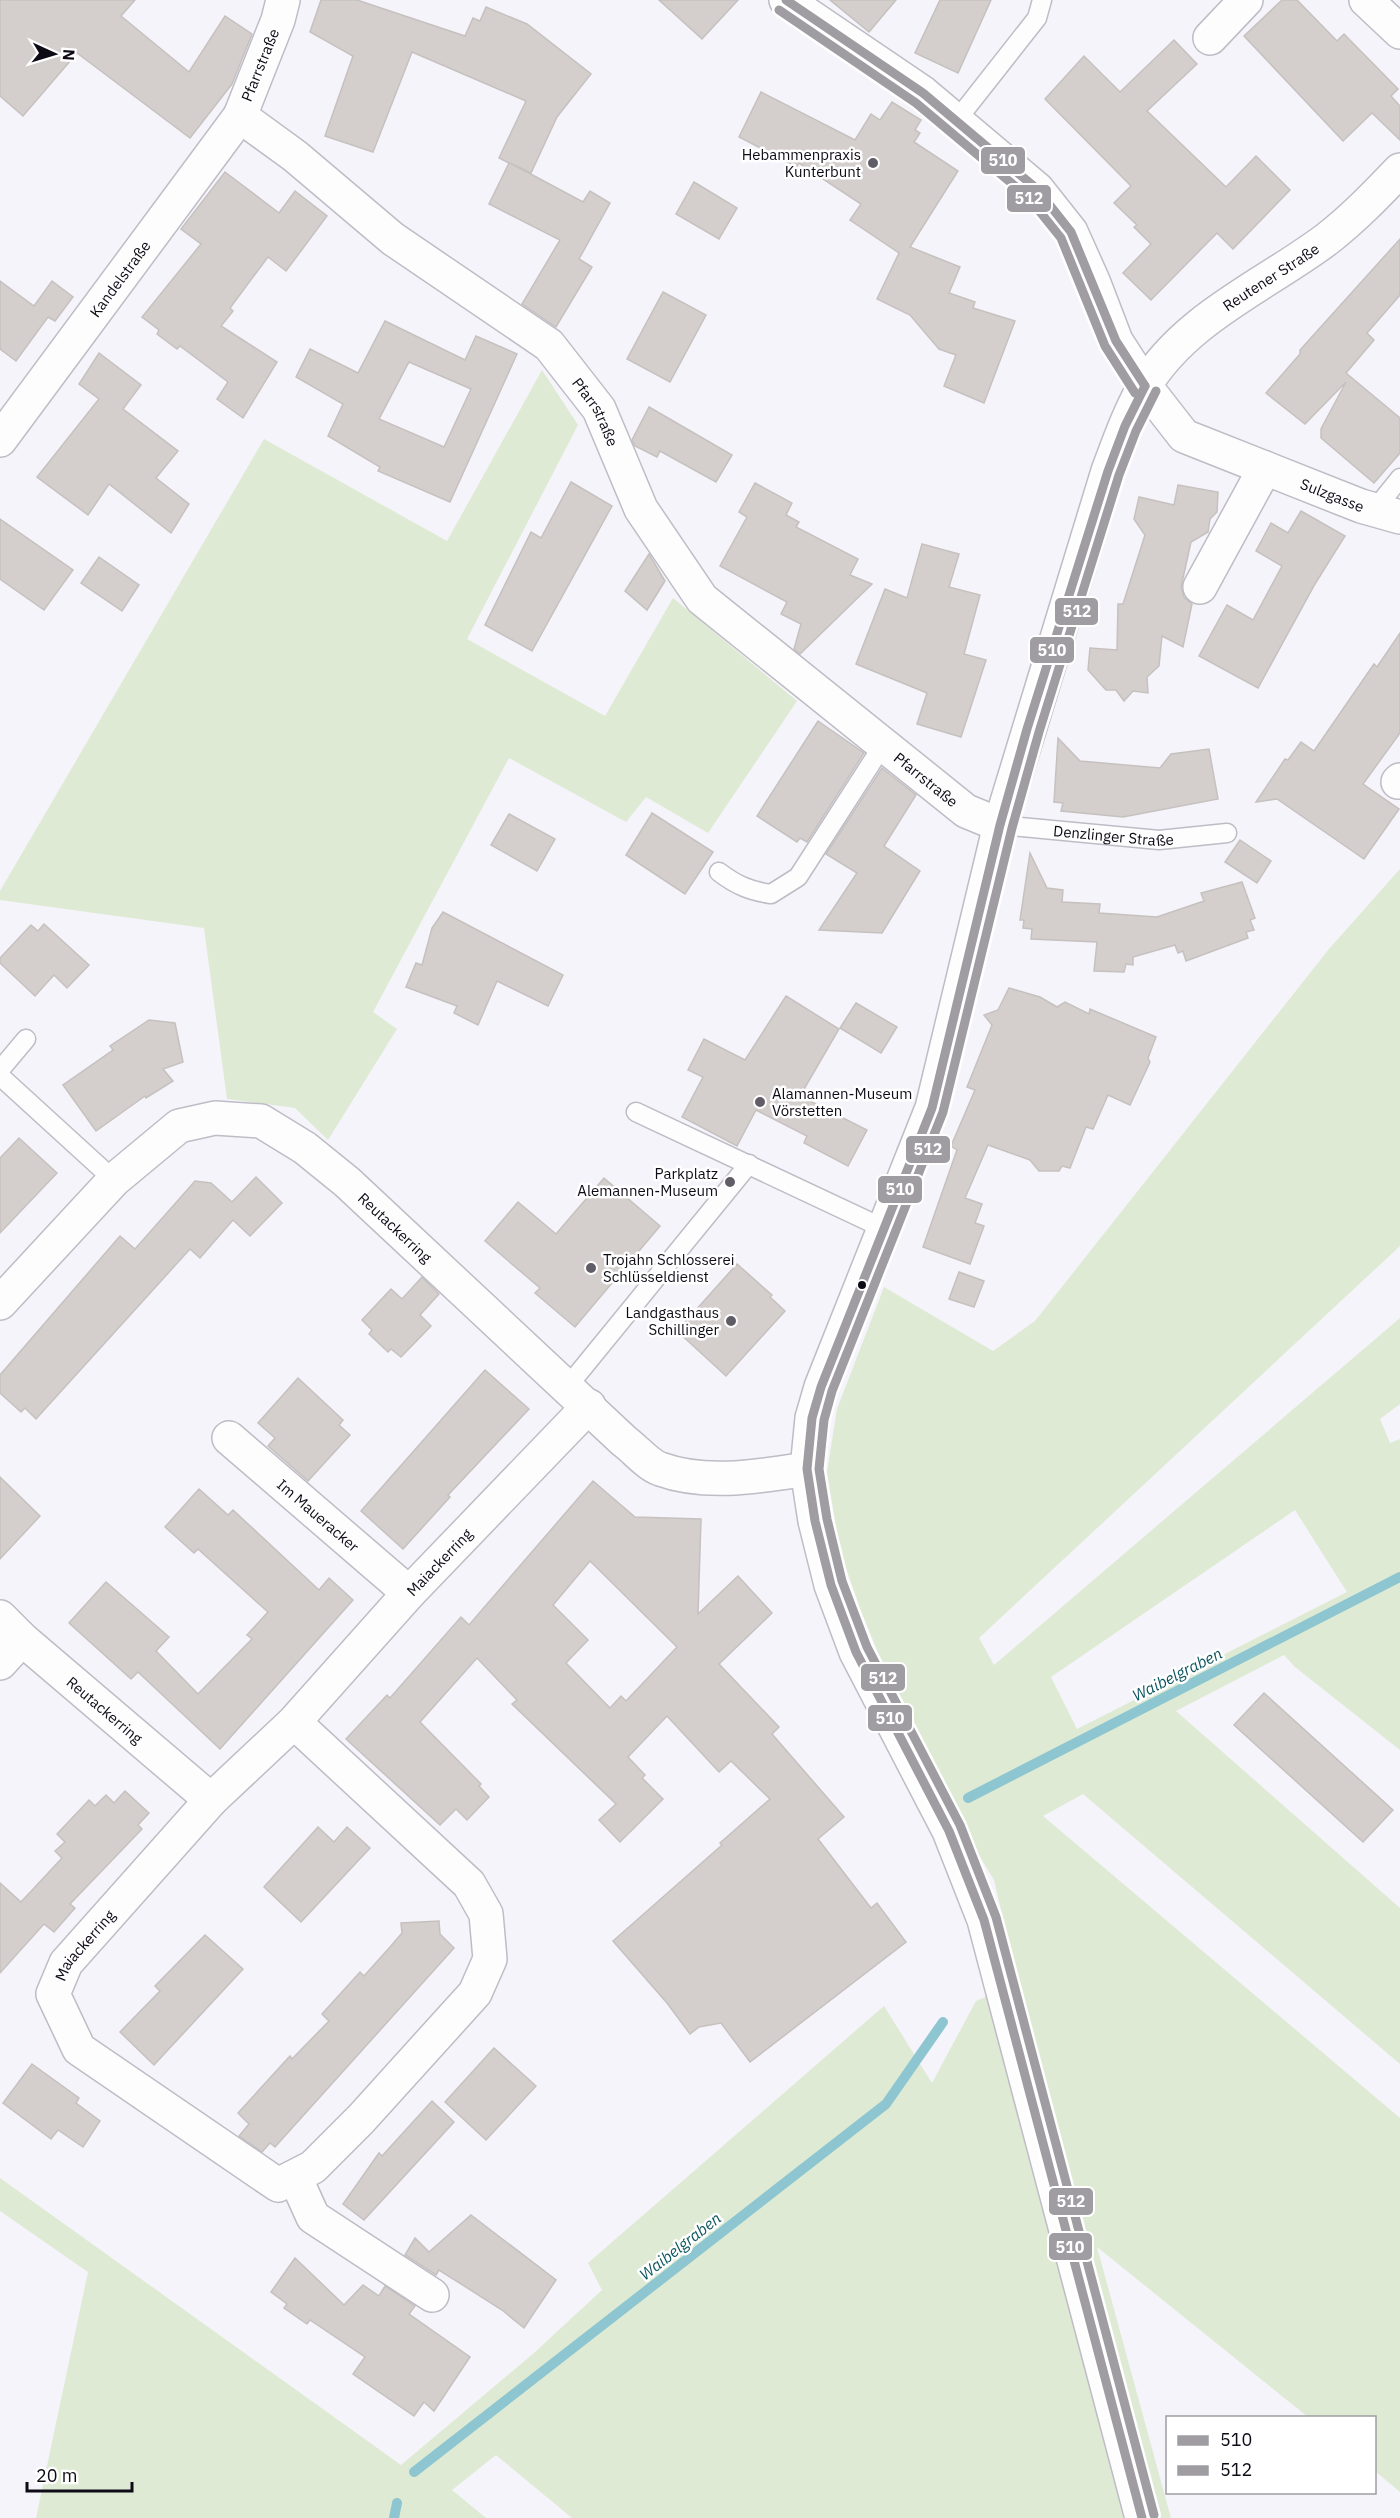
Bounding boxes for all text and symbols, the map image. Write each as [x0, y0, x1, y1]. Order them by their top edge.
north arrow [24, 24, 84, 84]
street label: Pfarrstraße [237, 26, 283, 104]
text: N [59, 49, 79, 62]
place label: Hebammenpraxis Kunterbunt [742, 145, 861, 181]
line badge: 510 [980, 146, 1026, 175]
text: 510 [989, 150, 1018, 170]
marker: Hebammenpraxis Kunterbunt [866, 156, 880, 170]
line badge: 512 [1006, 184, 1052, 213]
text: 512 [1015, 188, 1043, 208]
street label: Kandelstraße [85, 236, 154, 321]
street label: Reutener Straße [1219, 239, 1322, 315]
street label: Pfarrstraße [568, 374, 623, 449]
street label: Sulzgasse [1298, 474, 1367, 516]
line badge: 512 [1054, 597, 1099, 626]
text: 512 [1063, 601, 1091, 621]
line badge: 510 [1029, 636, 1075, 664]
text: 510 [1038, 640, 1067, 660]
street label: Pfarrstraße [890, 748, 962, 811]
street label: Denzlinger Straße [1053, 821, 1175, 850]
place label: Alamannen-Museum Vörstetten [772, 1084, 912, 1120]
marker: Alamannen-Museum Vörstetten [753, 1095, 767, 1109]
line badge: 512 [905, 1135, 951, 1164]
text: 512 [914, 1139, 942, 1159]
place label: Parkplatz Alemannen-Museum [577, 1164, 718, 1200]
marker: Parkplatz Alemannen-Museum [723, 1175, 737, 1189]
line badge: 510 [877, 1175, 923, 1204]
text: 510 [886, 1179, 915, 1199]
street label: Reutackerring [354, 1188, 436, 1266]
place label: Trojahn Schlosserei Schlüsseldienst [603, 1250, 735, 1286]
marker: Trojahn Schlosserei Schlüsseldienst [584, 1261, 598, 1275]
unlabelled marker [856, 1279, 868, 1291]
place label: Landgasthaus Schillinger [626, 1303, 719, 1339]
marker: Landgasthaus Schillinger [724, 1314, 738, 1328]
street label: Im Maueracker [274, 1474, 364, 1556]
street label: Maiackerring [402, 1524, 476, 1600]
water label: Waibelgraben [1129, 1643, 1225, 1705]
line badge: 512 [860, 1663, 906, 1692]
text: 512 [869, 1668, 897, 1688]
street label: Reutackerring [63, 1672, 147, 1747]
line badge: 510 [867, 1704, 913, 1732]
text: 510 [876, 1708, 905, 1728]
street label: Maiackerring [50, 1906, 119, 1984]
line badge: 512 [1048, 2187, 1094, 2216]
text: 512 [1057, 2191, 1085, 2211]
water label: Waibelgraben [635, 2208, 725, 2284]
line badge: 510 [1048, 2232, 1093, 2261]
text: 510 [1056, 2237, 1085, 2257]
legend [1166, 2416, 1376, 2494]
text: 510 [1220, 2428, 1252, 2451]
scale bar [27, 2455, 132, 2493]
text: 512 [1220, 2458, 1252, 2481]
text: 20 m [36, 2464, 78, 2487]

